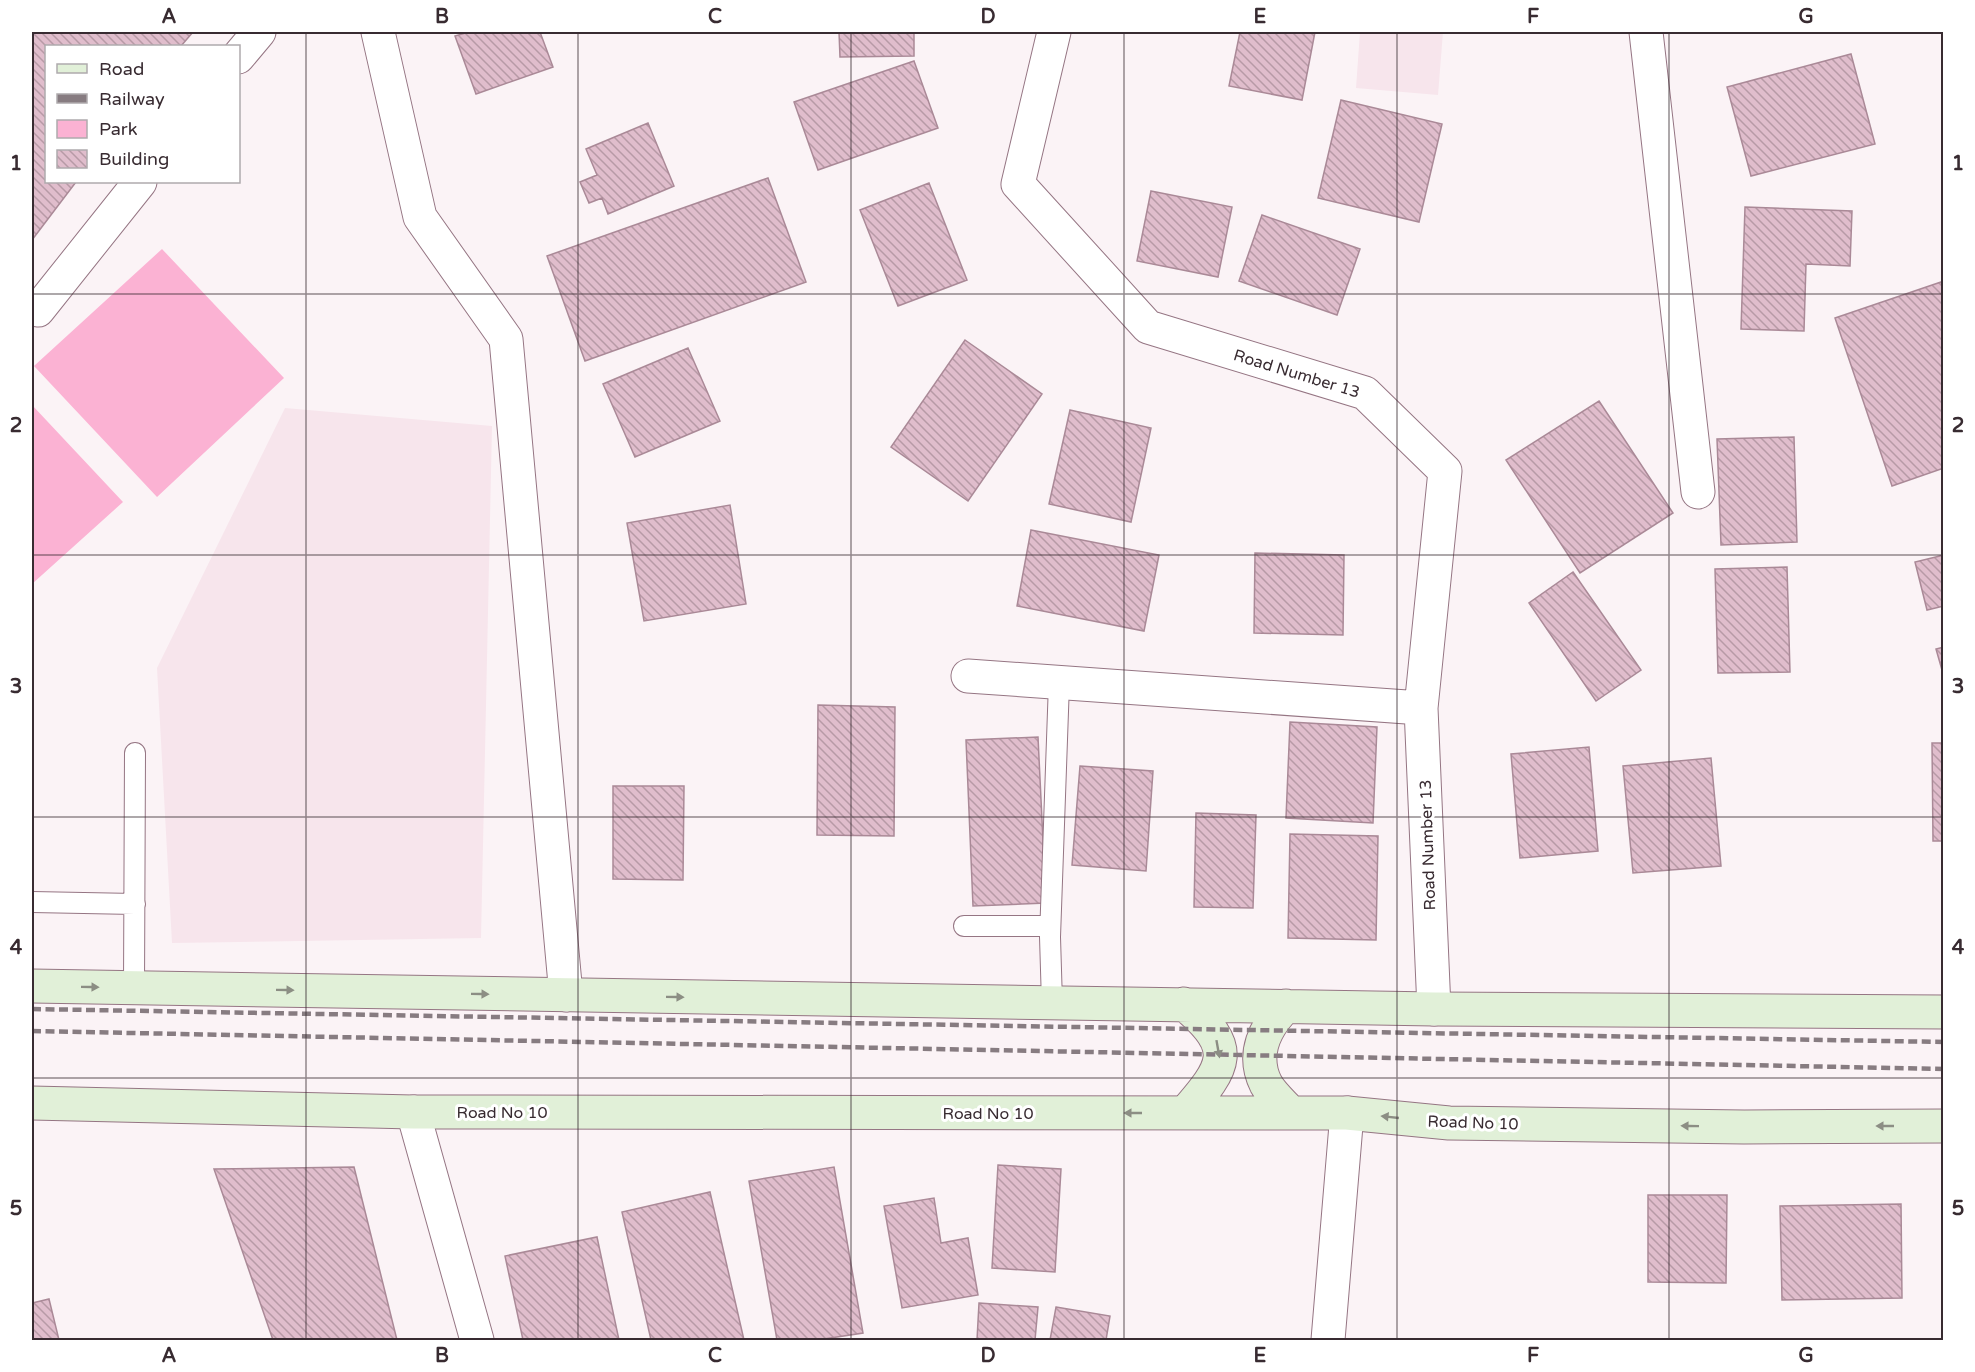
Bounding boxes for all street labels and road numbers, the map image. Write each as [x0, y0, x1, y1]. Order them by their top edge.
street label: Road Number 13 [1231, 345, 1362, 403]
street label: Road Number 13 [1416, 779, 1440, 911]
street label: Road No 10 [457, 1103, 547, 1123]
street label: Road No 10 [943, 1104, 1033, 1124]
street label: Road No 10 [1427, 1111, 1519, 1135]

